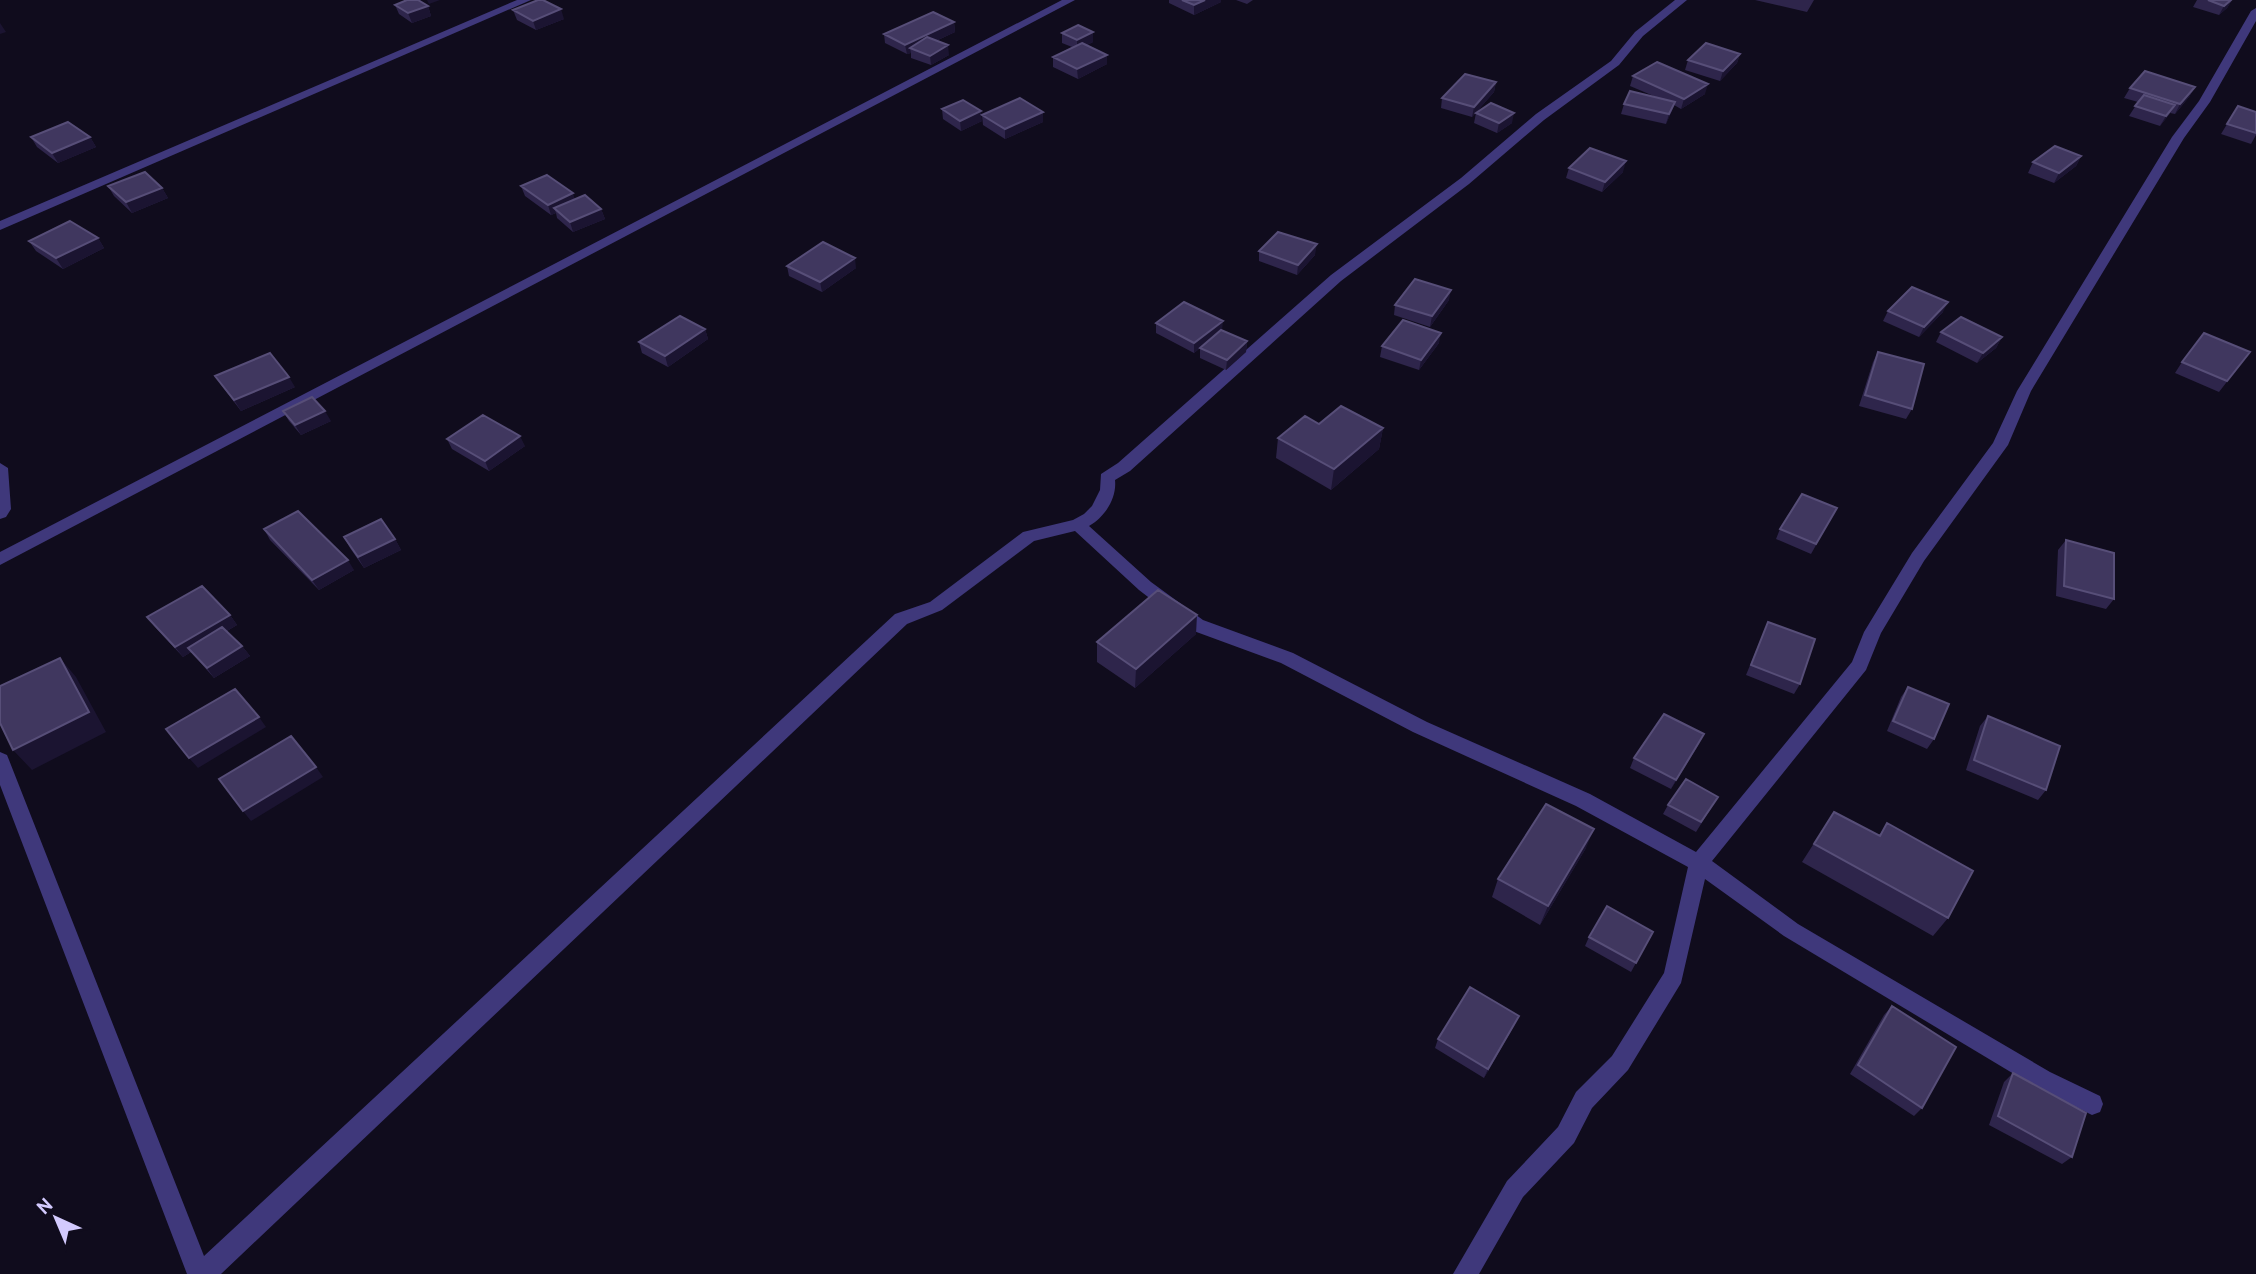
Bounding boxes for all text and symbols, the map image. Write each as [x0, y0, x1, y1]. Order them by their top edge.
north arrow [21, 1183, 91, 1253]
text: N [32, 1194, 59, 1221]

